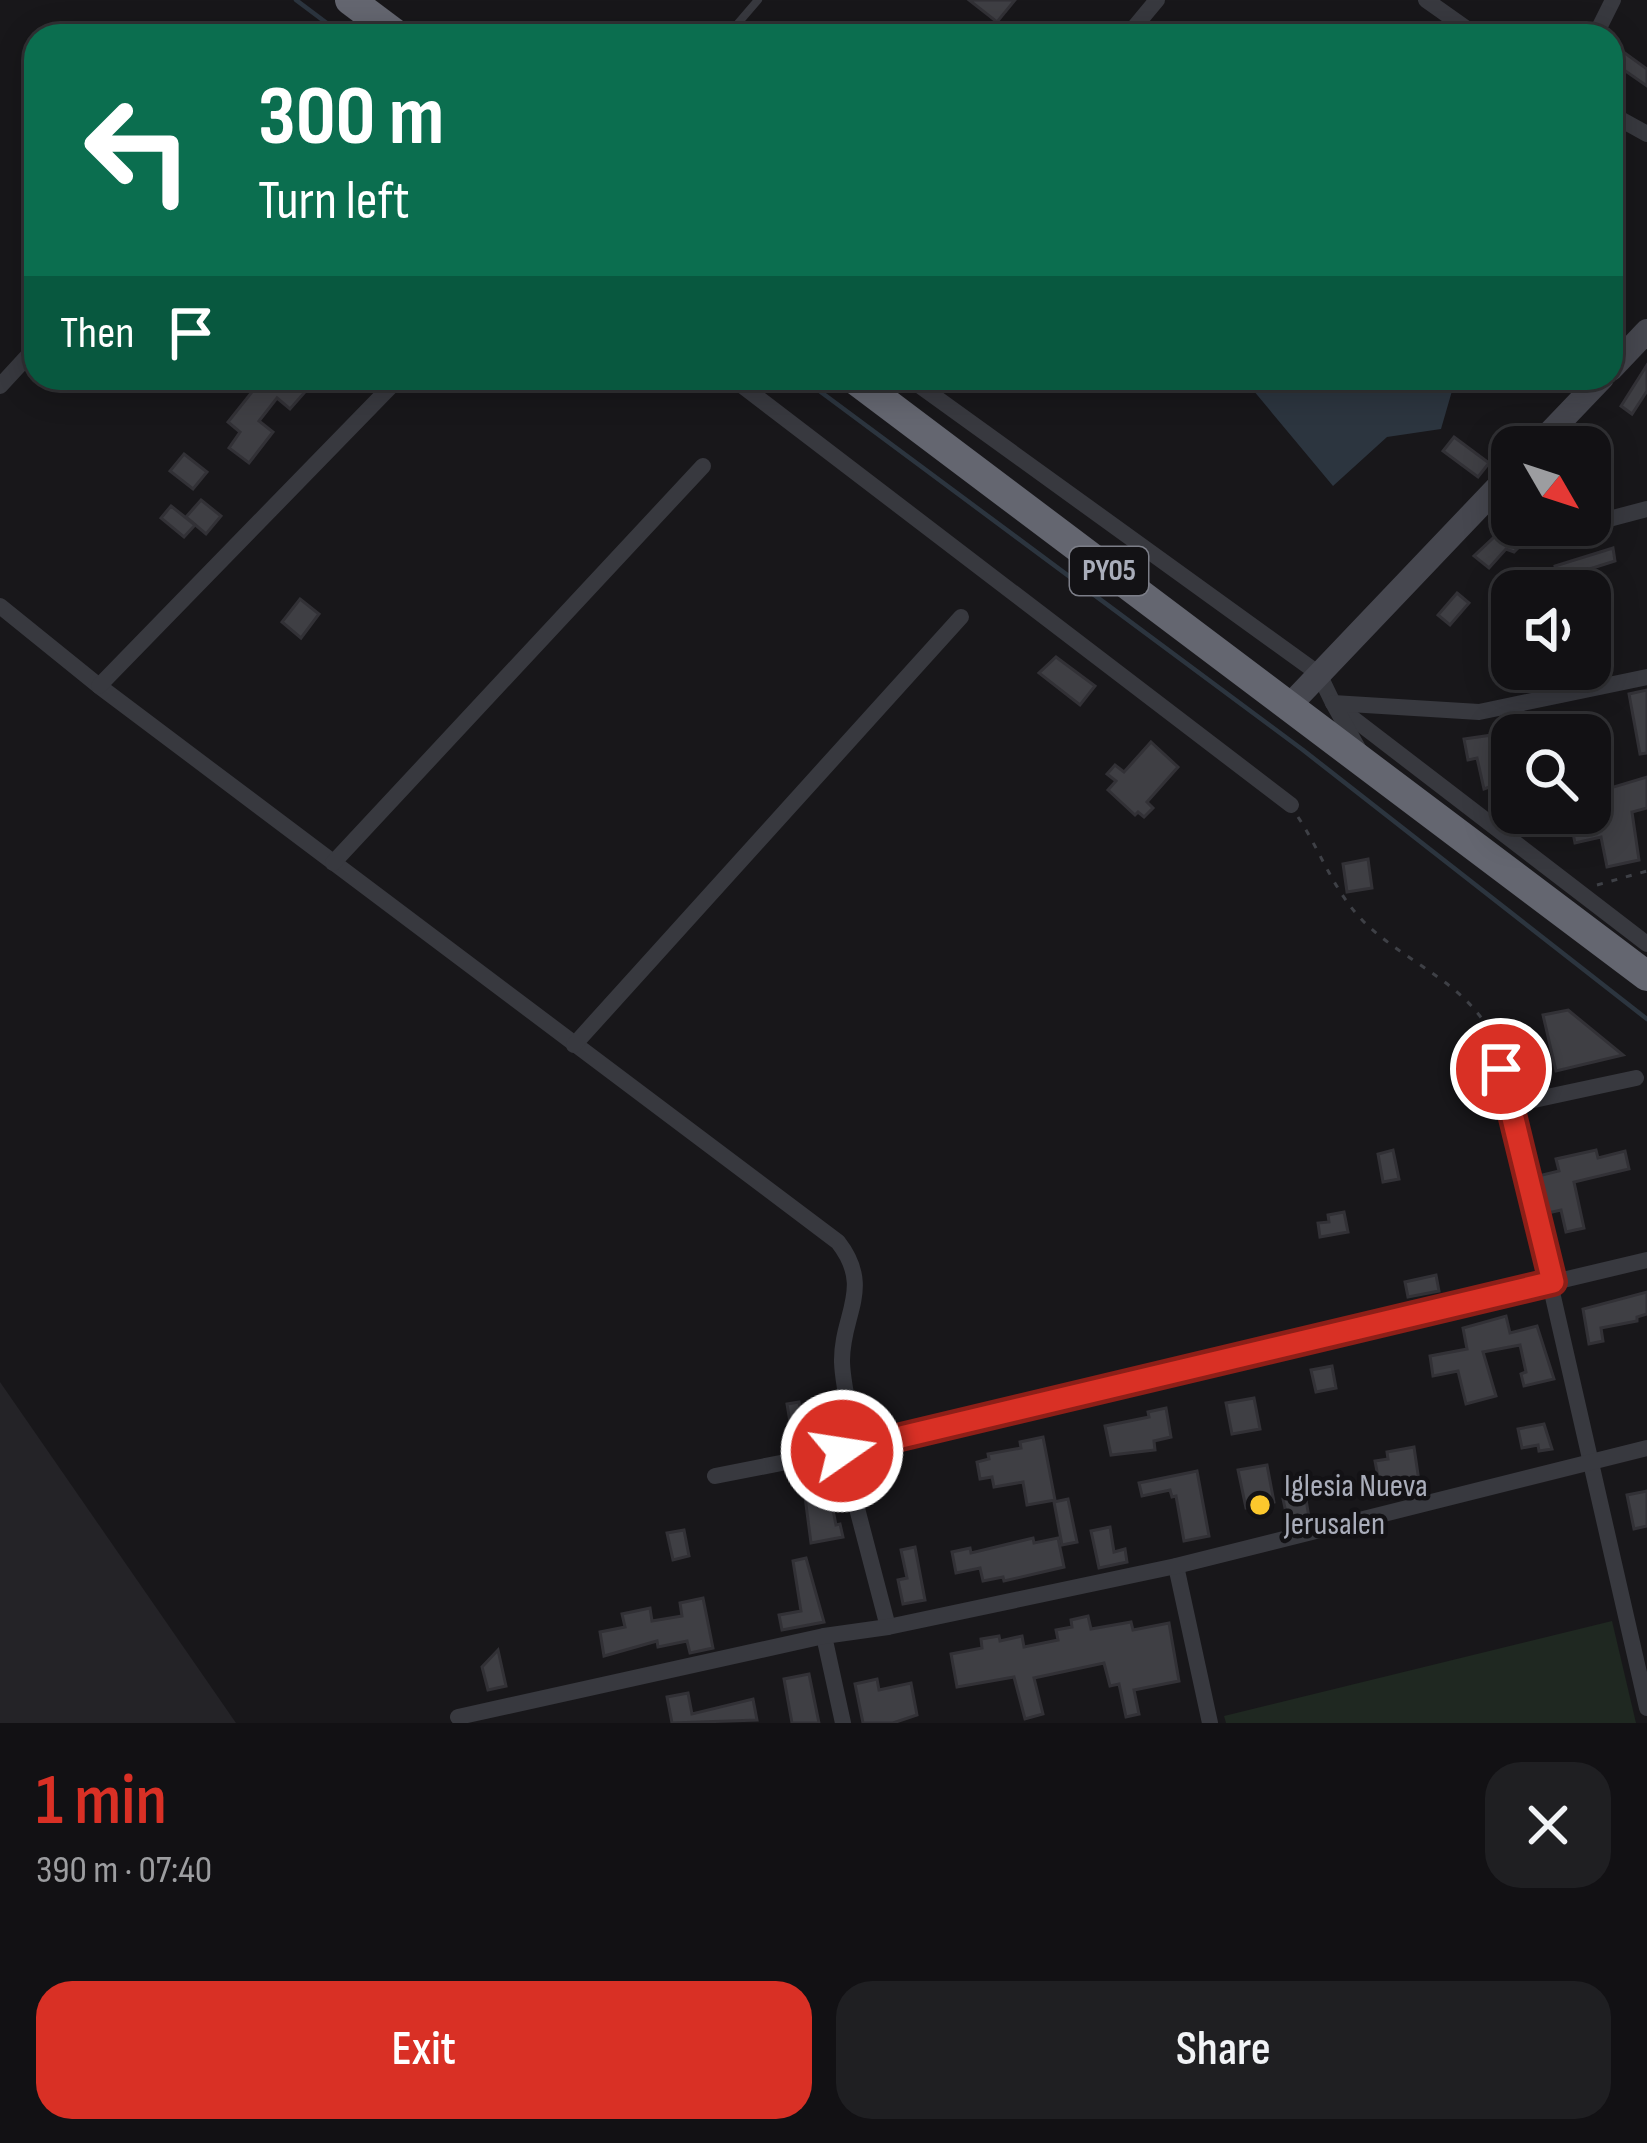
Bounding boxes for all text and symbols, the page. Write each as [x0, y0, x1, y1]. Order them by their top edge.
text: 300 m [258, 67, 444, 168]
icon: left [60, 72, 216, 228]
text: Turn left [258, 169, 410, 234]
icon: arrive [158, 300, 224, 366]
text: Then [60, 306, 134, 361]
north arrow [1491, 426, 1611, 546]
map controls [1491, 426, 1611, 834]
road number: PY05 [1070, 547, 1148, 595]
button: sound [1491, 570, 1611, 690]
button: search [1491, 714, 1611, 834]
pin [1450, 1018, 1552, 1120]
icon: arrive [1468, 1036, 1534, 1102]
position arrow [779, 1388, 905, 1514]
place label: Iglesia Nueva Jerusalen [1283, 1466, 1428, 1544]
marker: Iglesia Nueva Jerusalen [1247, 1492, 1273, 1518]
text: 1 min [36, 1758, 167, 1845]
button: close [1485, 1762, 1611, 1888]
text: 390 m · 07:40 [36, 1847, 212, 1894]
button: Exit [36, 1981, 812, 2119]
button: Share [836, 1981, 1611, 2119]

